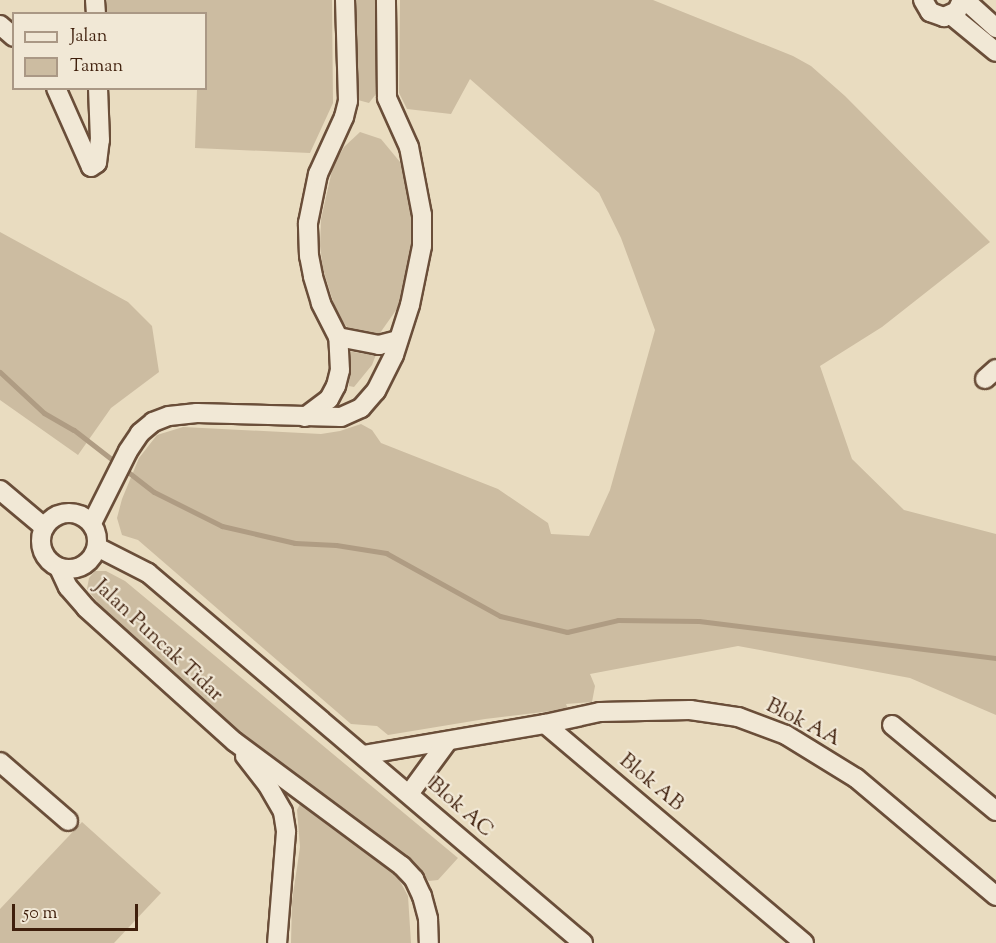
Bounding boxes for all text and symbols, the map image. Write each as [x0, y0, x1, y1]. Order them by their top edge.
legend [12, 12, 207, 90]
text: Jalan [70, 24, 107, 50]
text: Taman [70, 54, 123, 80]
street label: Jalan Puncak Tidar [88, 575, 228, 707]
street label: Blok AA [762, 694, 844, 752]
street label: Blok AB [614, 749, 688, 817]
street label: Blok AC [422, 773, 498, 843]
scale bar [15, 892, 141, 930]
text: 50 m [23, 901, 57, 927]

